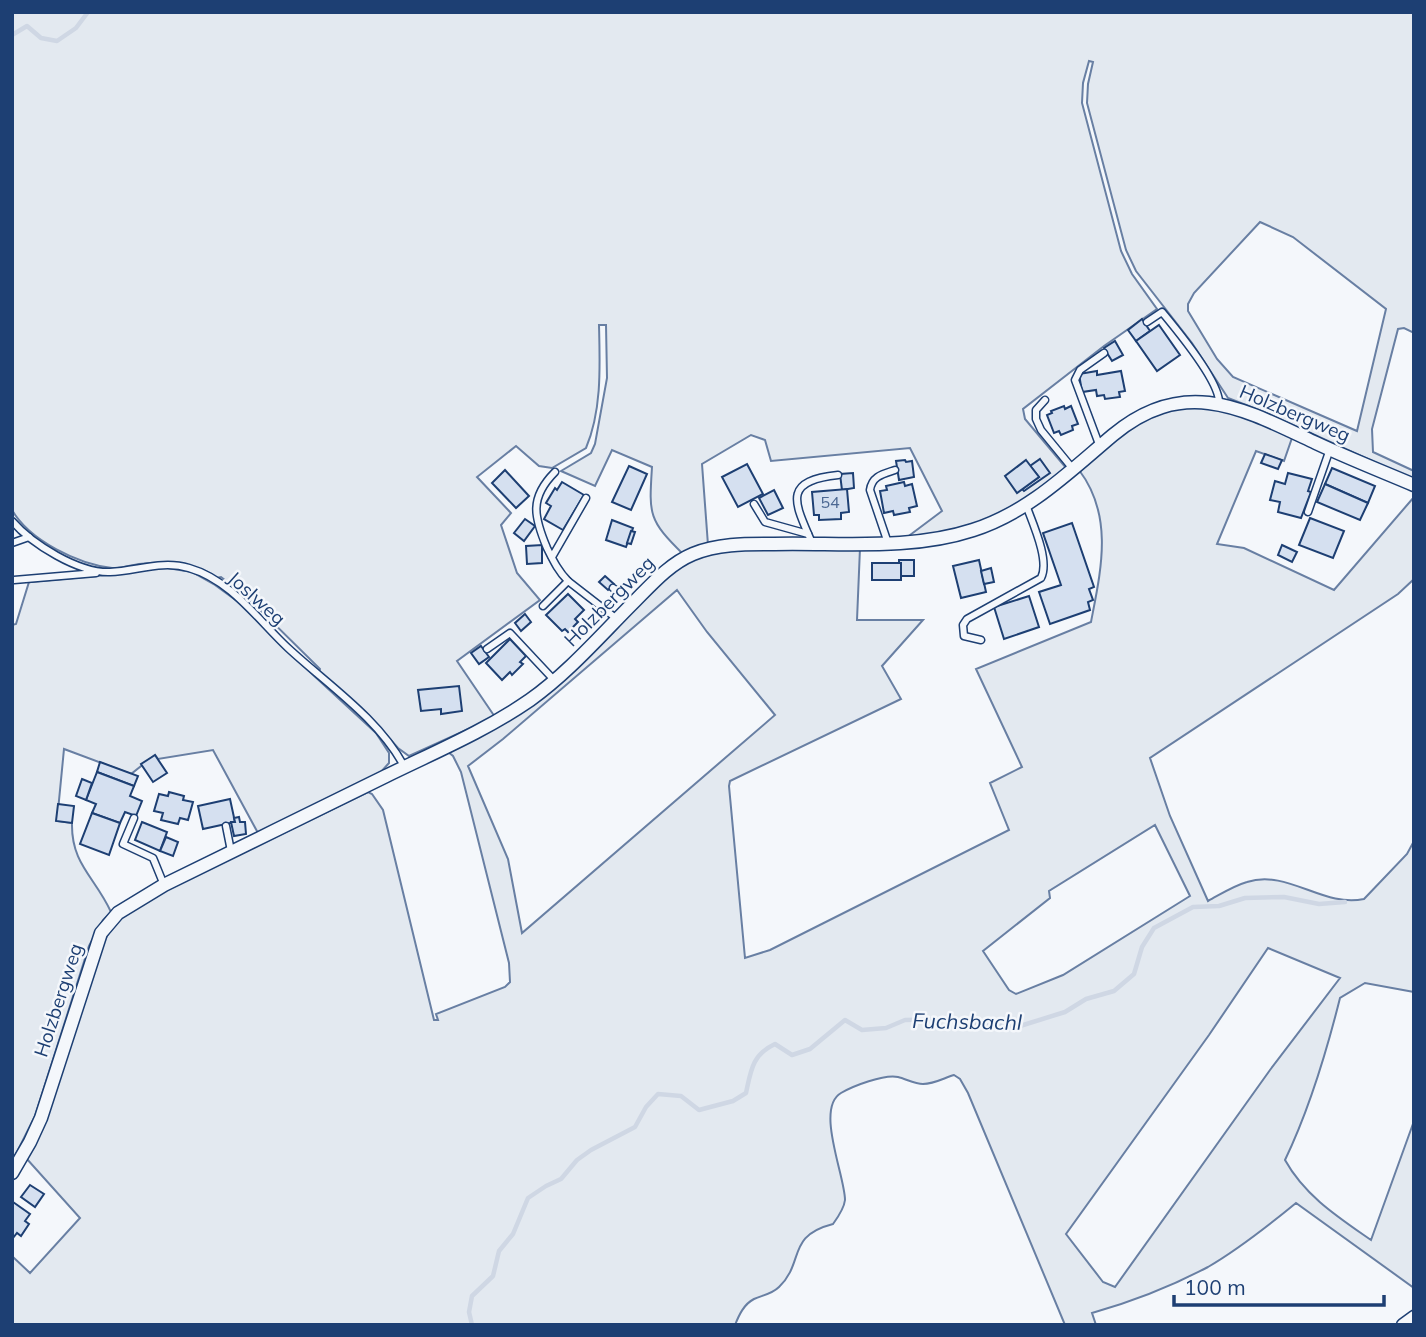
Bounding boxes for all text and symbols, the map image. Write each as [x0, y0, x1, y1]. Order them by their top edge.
street label: Holzbergweg [1236, 379, 1354, 447]
house number: 54 [820, 492, 840, 512]
street label: Holzbergweg [559, 551, 659, 651]
street label: Joslweg [223, 566, 291, 630]
street label: Holzbergweg [28, 940, 88, 1060]
water label: Fuchsbachl [912, 1007, 1022, 1035]
scale bar [1174, 1264, 1384, 1308]
text: 100 m [1184, 1274, 1246, 1300]

